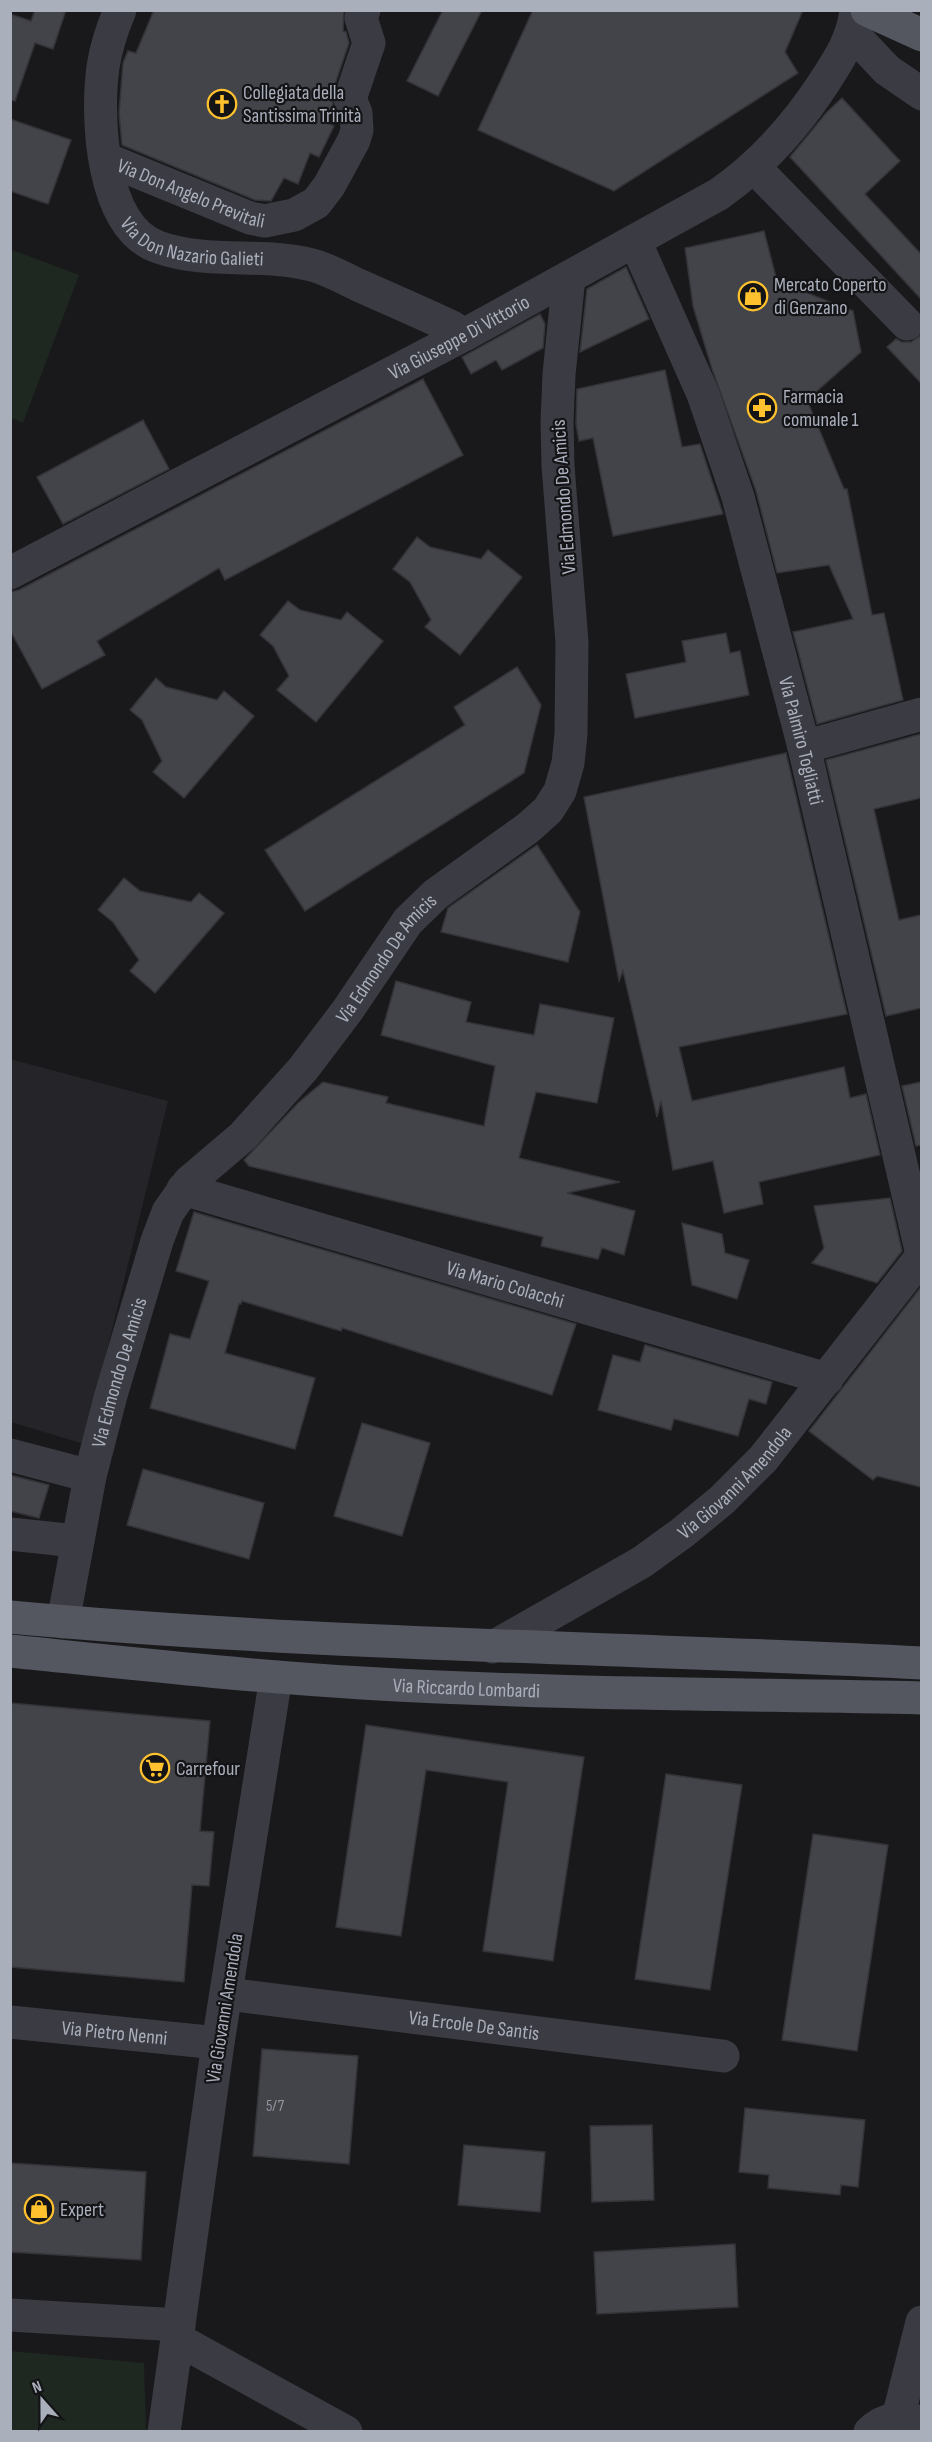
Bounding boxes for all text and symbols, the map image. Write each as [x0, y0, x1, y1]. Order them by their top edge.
place label: Collegiata della Santissima Trinità [243, 81, 361, 128]
church icon: Collegiata della Santissima Trinità [206, 88, 238, 120]
street label: Via Don Angelo Previtali [114, 154, 267, 234]
street label: Via Don Nazario Galieti [115, 213, 264, 272]
place label: Mercato Coperto di Genzano [774, 273, 887, 320]
shop icon: Mercato Coperto di Genzano [737, 280, 769, 312]
street label: Via Giuseppe Di Vittorio [385, 290, 534, 385]
place label: Farmacia comunale 1 [783, 385, 859, 432]
pharmacy icon: Farmacia comunale 1 [746, 392, 778, 424]
street label: Via Edmondo De Amicis [547, 419, 581, 575]
street label: Via Palmiro Togliatti [773, 674, 828, 807]
street label: Via Edmondo De Amicis [331, 889, 442, 1028]
street label: Via Mario Colacchi [443, 1256, 567, 1314]
street label: Via Edmondo De Amicis [87, 1295, 152, 1450]
street label: Via Giovanni Amendola [673, 1422, 797, 1545]
street label: Via Riccardo Lombardi [392, 1674, 540, 1704]
supermarket icon: Carrefour [139, 1752, 171, 1784]
place label: Carrefour [176, 1757, 240, 1781]
street label: Via Giovanni Amendola [201, 1932, 249, 2085]
street label: Via Ercole De Santis [407, 2006, 541, 2046]
street label: Via Pietro Nenni [60, 2016, 168, 2051]
house number: 5/7 [266, 2097, 285, 2116]
shop icon: Expert [23, 2193, 55, 2225]
place label: Expert [60, 2198, 104, 2222]
north arrow [12, 2370, 72, 2430]
text: N [30, 2377, 45, 2398]

